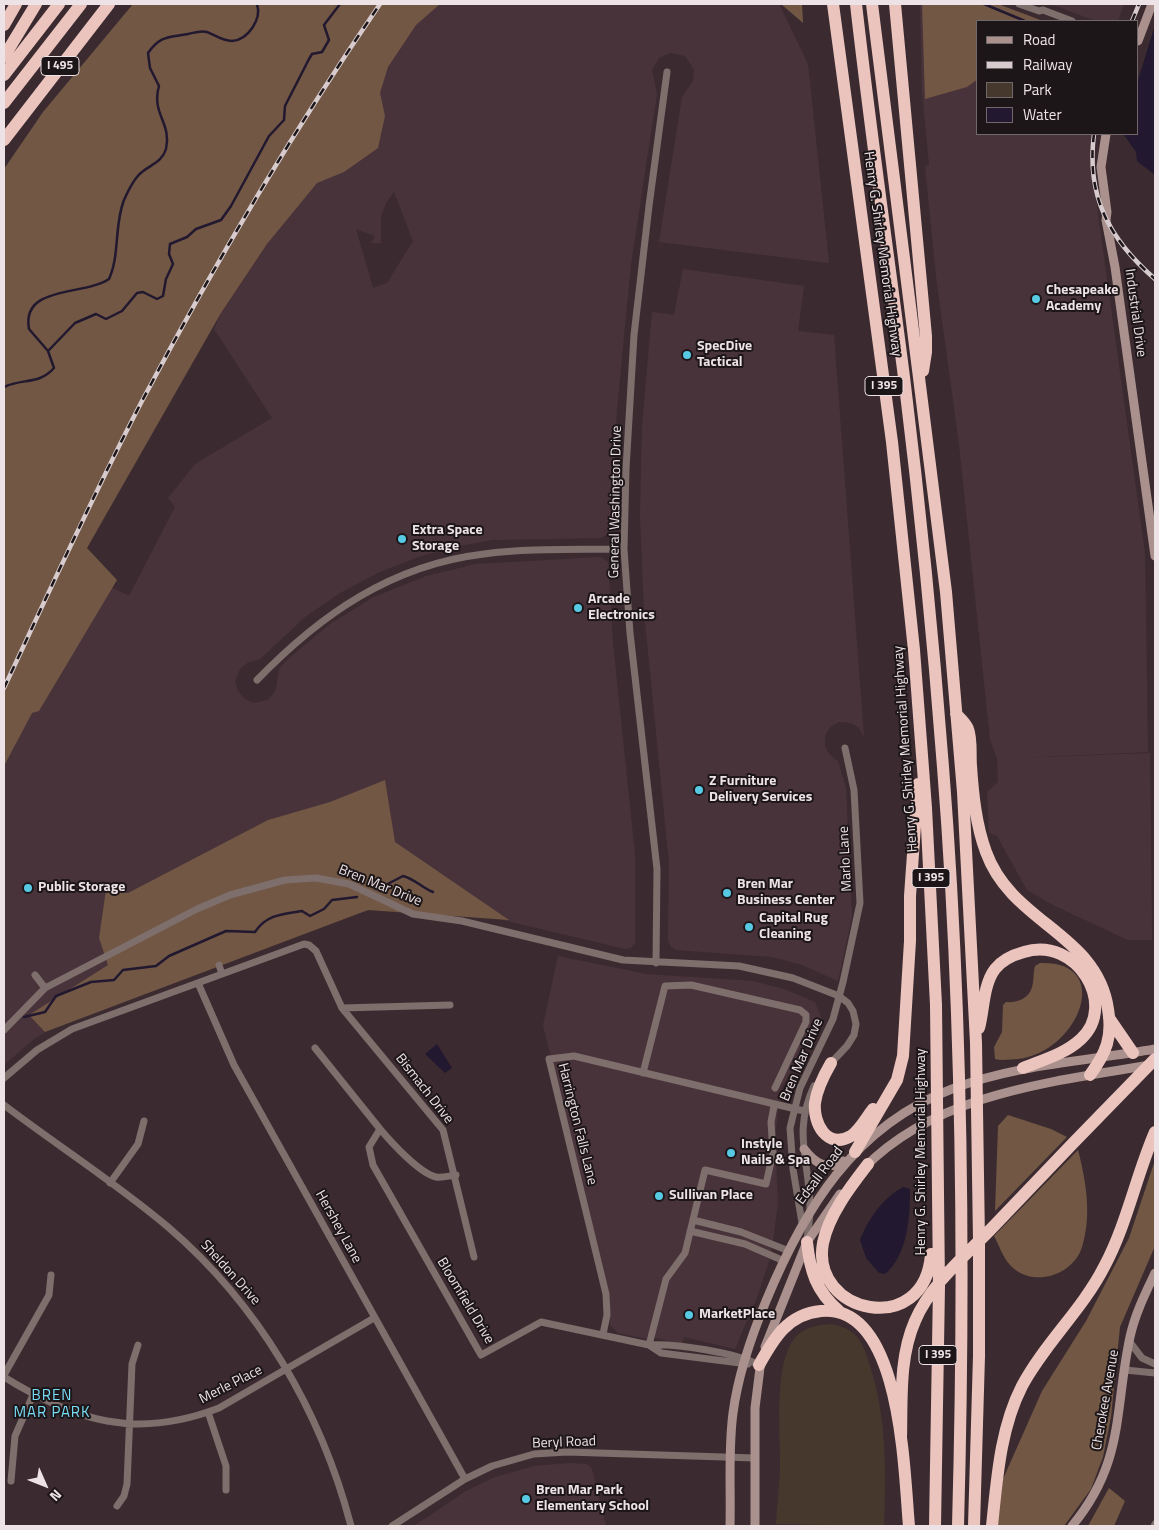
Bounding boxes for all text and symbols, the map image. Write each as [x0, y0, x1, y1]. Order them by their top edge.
legend [976, 20, 1139, 135]
text: Road [1023, 28, 1055, 51]
text: Railway [1023, 53, 1073, 76]
road number: I 495 [41, 56, 79, 76]
text: Park [1023, 78, 1052, 101]
text: Water [1023, 103, 1062, 126]
street label: Henry G. Shirley Memorial Highway [859, 150, 905, 358]
street label: Industrial Drive [1120, 268, 1150, 358]
place label: Chesapeake Academy [1046, 283, 1118, 316]
marker: Chesapeake Academy [1030, 293, 1042, 305]
place label: SpecDive Tactical [697, 339, 752, 372]
marker: SpecDive Tactical [681, 349, 693, 361]
road number: I 395 [865, 376, 903, 396]
street label: General Washington Drive [606, 425, 626, 579]
place label: Extra Space Storage [412, 523, 483, 556]
marker: Extra Space Storage [396, 533, 408, 545]
place label: Arcade Electronics [588, 592, 655, 624]
marker: Arcade Electronics [572, 602, 584, 614]
street label: Henry G. Shirley Memorial Highway [890, 645, 922, 853]
place label: Z Furniture Delivery Services [709, 774, 812, 806]
marker: Z Furniture Delivery Services [693, 784, 705, 796]
street label: Marlo Lane [836, 826, 856, 892]
street label: Bren Mar Drive [336, 862, 424, 910]
road number: I 395 [912, 868, 950, 888]
place label: Bren Mar Business Center [737, 877, 834, 910]
place label: Public Storage [38, 880, 125, 896]
marker: Public Storage [22, 882, 34, 894]
marker: Bren Mar Business Center [721, 887, 733, 899]
place label: Capital Rug Cleaning [759, 911, 828, 944]
marker: Capital Rug Cleaning [743, 921, 755, 933]
street label: Bren Mar Drive [777, 1016, 827, 1104]
street label: Henry G. Shirley Memorial Highway [914, 1049, 930, 1255]
street label: Bismach Drive [391, 1051, 457, 1127]
street label: Harrington Falls Lane [554, 1061, 600, 1187]
place label: Instyle Nails & Spa [741, 1137, 810, 1170]
street label: Edsall Road [793, 1144, 847, 1208]
marker: Instyle Nails & Spa [725, 1147, 737, 1159]
street label: Hershey Lane [311, 1188, 365, 1266]
place label: Sullivan Place [669, 1188, 753, 1204]
marker: Sullivan Place [653, 1190, 665, 1202]
street label: Sheldon Drive [197, 1237, 263, 1309]
street label: Bloomfield Drive [433, 1255, 497, 1347]
place label: MarketPlace [699, 1307, 775, 1323]
marker: MarketPlace [683, 1309, 695, 1321]
road number: I 395 [919, 1346, 957, 1364]
street label: Cherokee Avenue [1089, 1348, 1123, 1452]
street label: Merle Place [197, 1362, 265, 1408]
district label: BREN MAR PARK [12, 1387, 92, 1422]
street label: Beryl Road [532, 1433, 596, 1453]
north arrow [20, 1460, 70, 1510]
place label: Bren Mar Park Elementary School [536, 1483, 649, 1515]
text: N [45, 1485, 67, 1507]
marker: Bren Mar Park Elementary School [520, 1493, 532, 1505]

